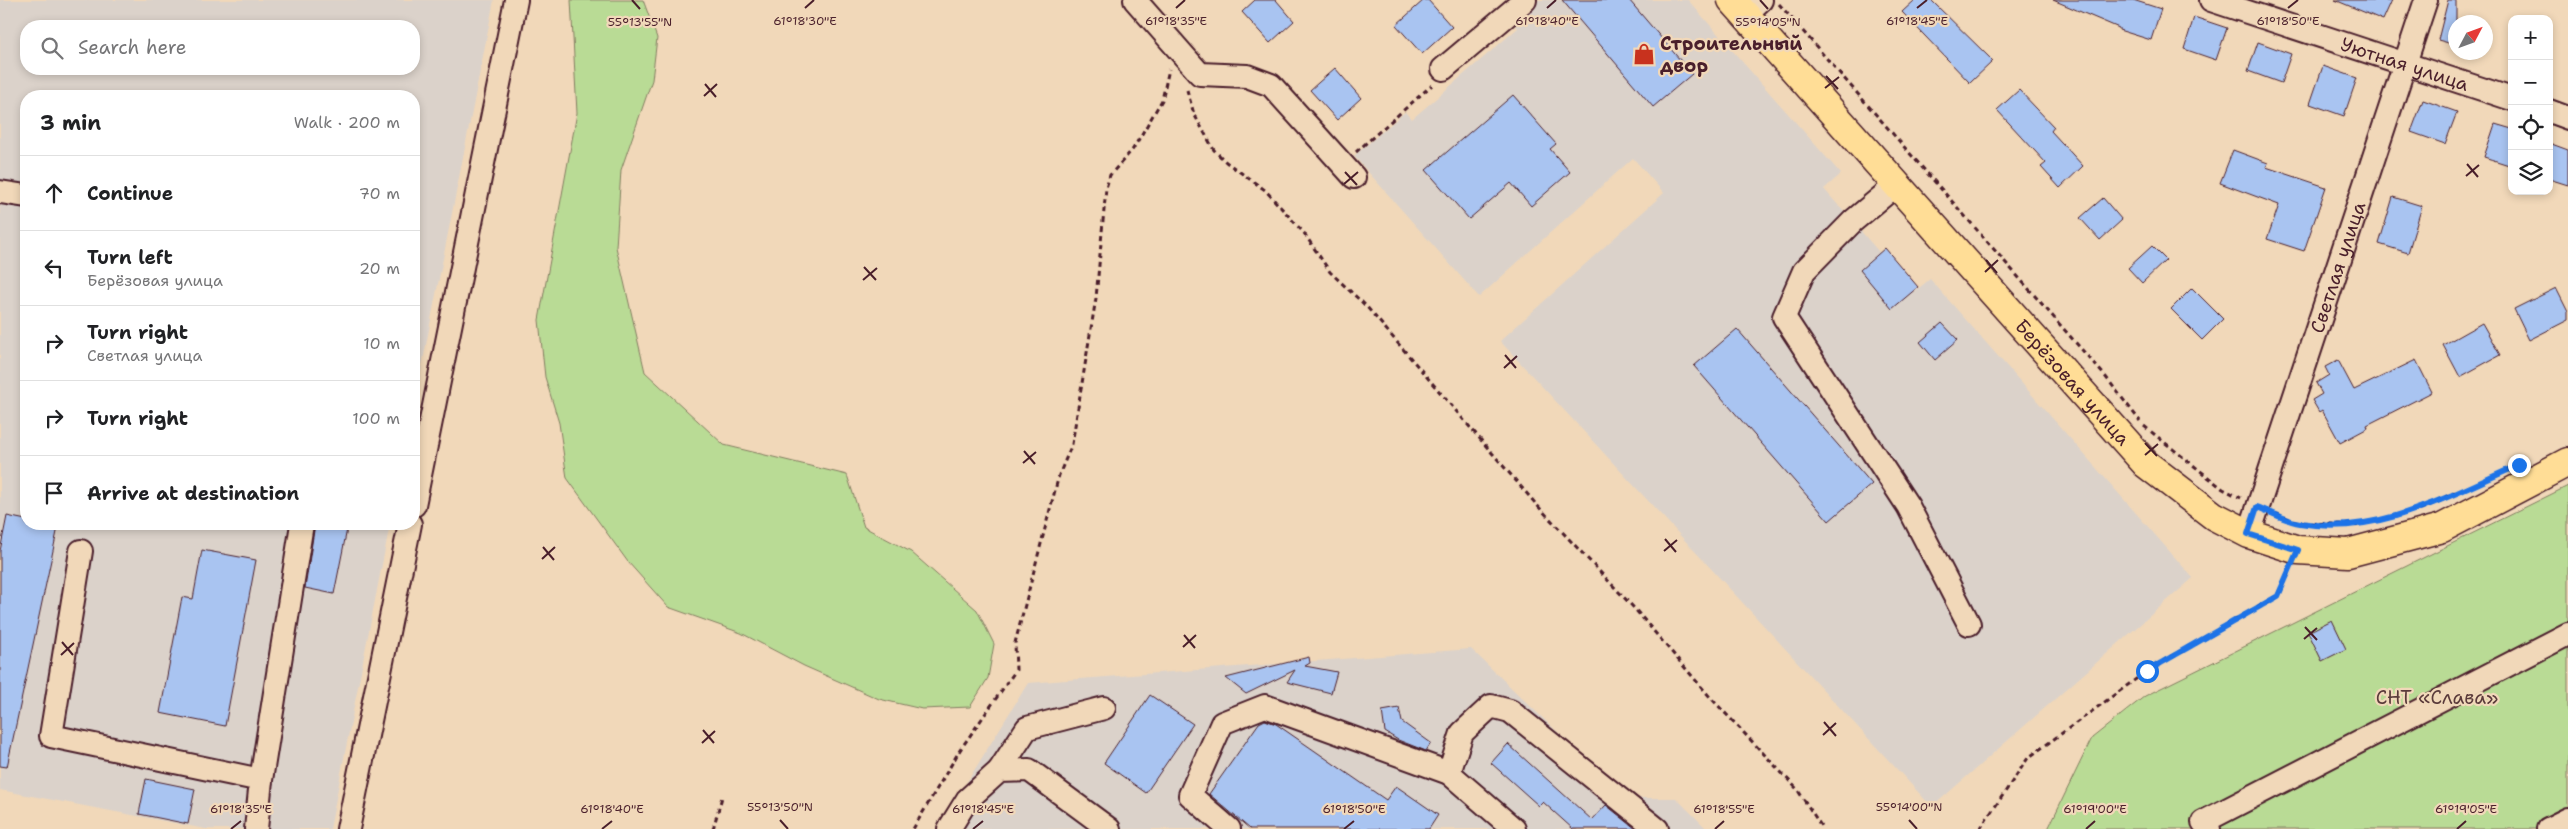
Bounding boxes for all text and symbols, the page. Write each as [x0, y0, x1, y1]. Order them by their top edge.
text: 61°18'30"E [773, 13, 837, 29]
text: 61°18'35"E [1145, 13, 1207, 29]
text: 61°18'40"E [1515, 13, 1579, 29]
text: 61°18'45"E [1886, 13, 1948, 29]
text: 61°18'50"E [2257, 13, 2319, 29]
text: 55°13'55"N [608, 14, 672, 30]
text: 55°14'05"N [1735, 14, 1801, 30]
north arrow [2448, 15, 2493, 60]
map controls [2508, 15, 2553, 195]
button: + [2508, 15, 2553, 60]
search box [20, 20, 420, 75]
place label: Строительный двор [1660, 31, 1803, 78]
street label: Уютная улица [2337, 31, 2472, 97]
icon: search [38, 34, 66, 62]
text: Search here [78, 35, 187, 60]
shop icon: Строительный двор [1631, 41, 1657, 67]
button: − [2508, 60, 2553, 105]
button: locate [2508, 105, 2553, 150]
text: 3 min [40, 109, 101, 137]
text: Walk · 200 m [294, 112, 400, 133]
button: layers [2508, 150, 2553, 195]
icon: ahead [40, 179, 68, 207]
text: Continue [87, 181, 173, 206]
text: 70 m [359, 183, 400, 204]
street label: Светлая улица [2304, 198, 2371, 336]
text: Turn left [87, 245, 173, 270]
icon: left [40, 254, 68, 282]
text: 20 m [359, 258, 400, 279]
text: Берёзовая улица [87, 270, 223, 291]
street label: Берёзовая улица [2009, 314, 2136, 451]
text: Turn right [87, 320, 188, 345]
icon: right [40, 329, 68, 357]
text: 10 m [363, 333, 400, 354]
text: Светлая улица [87, 345, 202, 366]
icon: right [40, 404, 68, 432]
text: Turn right [87, 406, 188, 431]
text: 100 m [352, 408, 400, 429]
route end [2508, 454, 2531, 477]
icon: arrive [40, 479, 68, 507]
text: Arrive at destination [87, 481, 299, 506]
route start [2136, 660, 2159, 683]
park label: СНТ «Слава» [2376, 685, 2498, 710]
text: 55°13'50"N [747, 799, 813, 815]
text: 55°14'00"N [1876, 799, 1942, 815]
text: 61°18'35"E [210, 801, 272, 817]
text: 61°18'40"E [580, 801, 644, 817]
text: 61°18'45"E [952, 801, 1014, 817]
text: 61°18'50"E [1323, 801, 1385, 817]
text: 61°18'55"E [1693, 801, 1755, 817]
text: 61°19'00"E [2063, 801, 2127, 817]
text: 61°19'05"E [2435, 801, 2497, 817]

